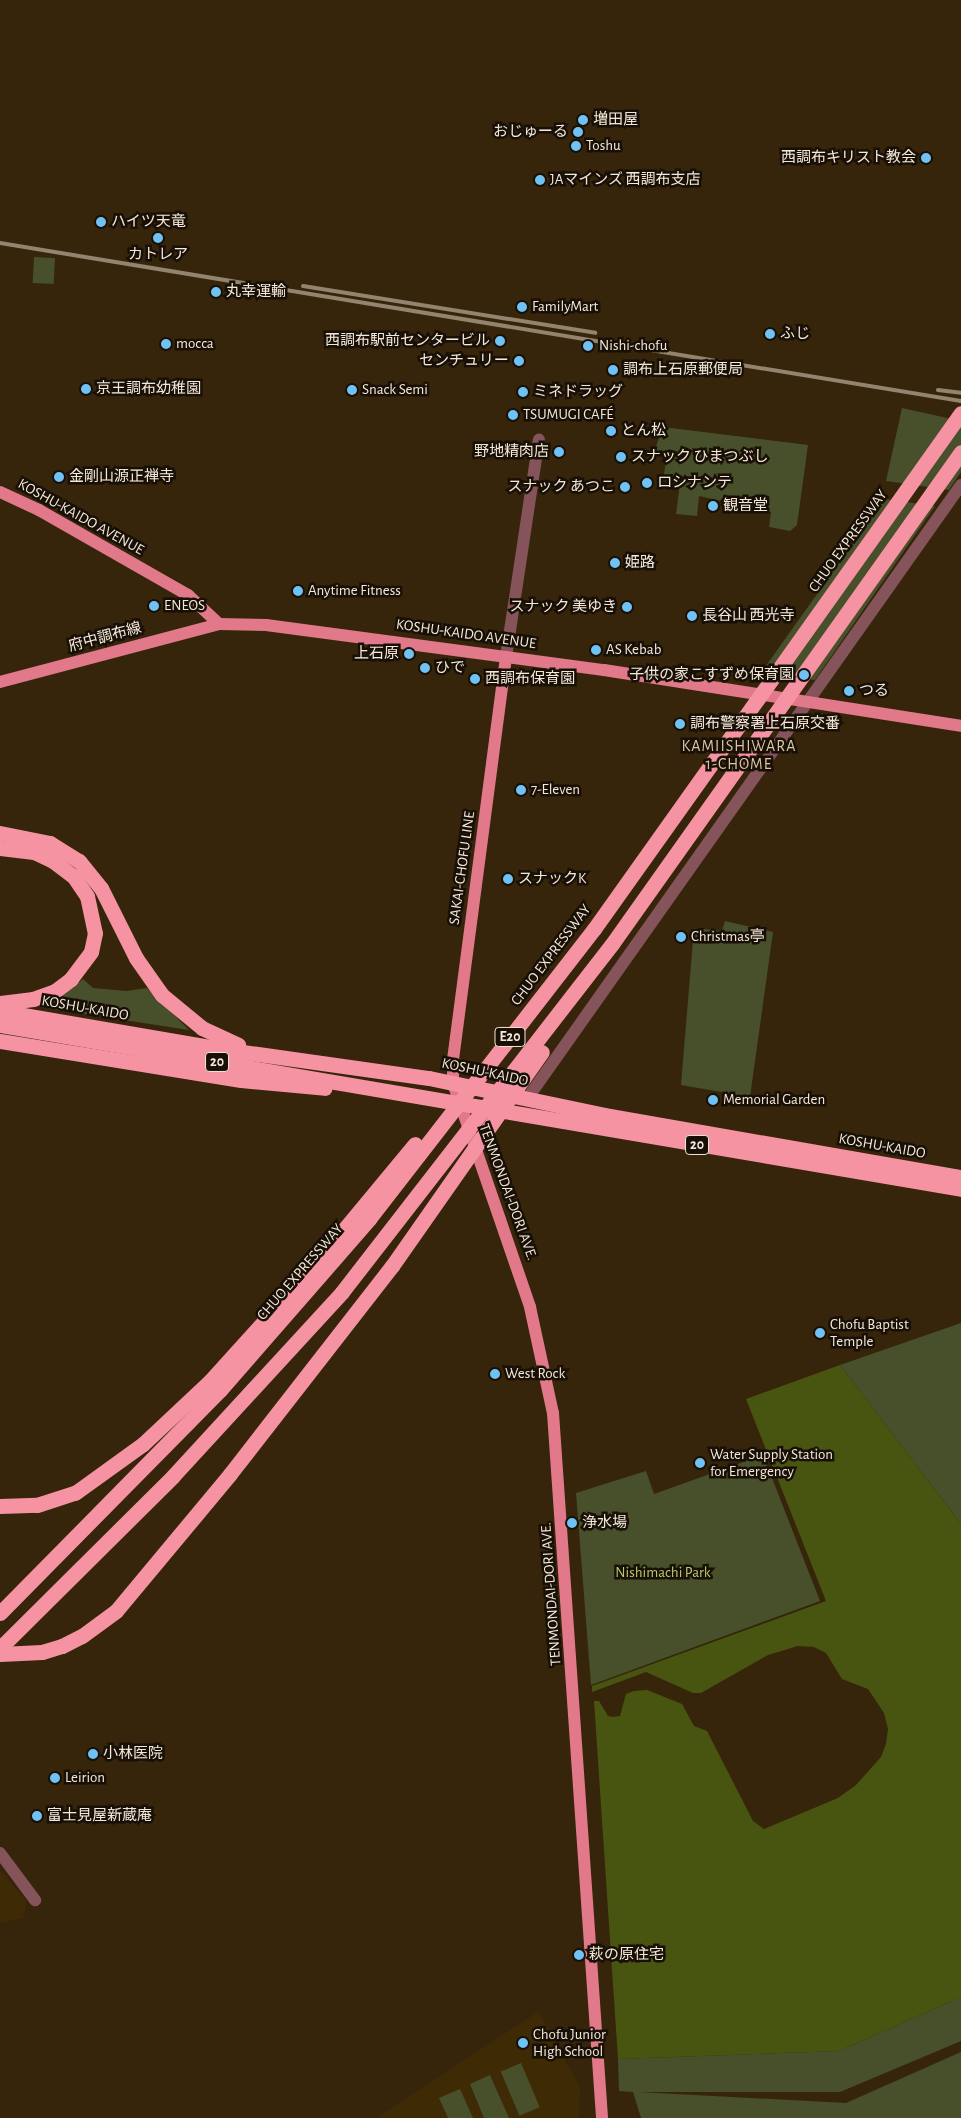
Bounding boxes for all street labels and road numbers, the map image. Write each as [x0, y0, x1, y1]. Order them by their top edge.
street label: KOSHU-KAIDO AVENUE [15, 475, 147, 559]
street label: CHUO EXPRESSWAY [805, 486, 891, 596]
street label: KOSHU-KAIDO AVENUE [395, 615, 537, 653]
street label: 府中調布線 [66, 619, 144, 655]
street label: SAKAI-CHOFU LINE [445, 810, 479, 926]
street label: CHUO EXPRESSWAY [507, 901, 595, 1009]
street label: KOSHU-KAIDO [40, 992, 130, 1024]
road number: E20 [494, 1026, 526, 1048]
road number: 20 [204, 1050, 230, 1074]
street label: KOSHU-KAIDO [440, 1054, 530, 1090]
street label: TENMONDAI-DORI AVE. [475, 1121, 541, 1263]
street label: KOSHU-KAIDO [837, 1130, 927, 1162]
road number: 20 [684, 1134, 710, 1156]
street label: CHUO EXPRESSWAY [253, 1220, 347, 1324]
street label: TENMONDAI-DORI AVE. [537, 1522, 565, 1666]

